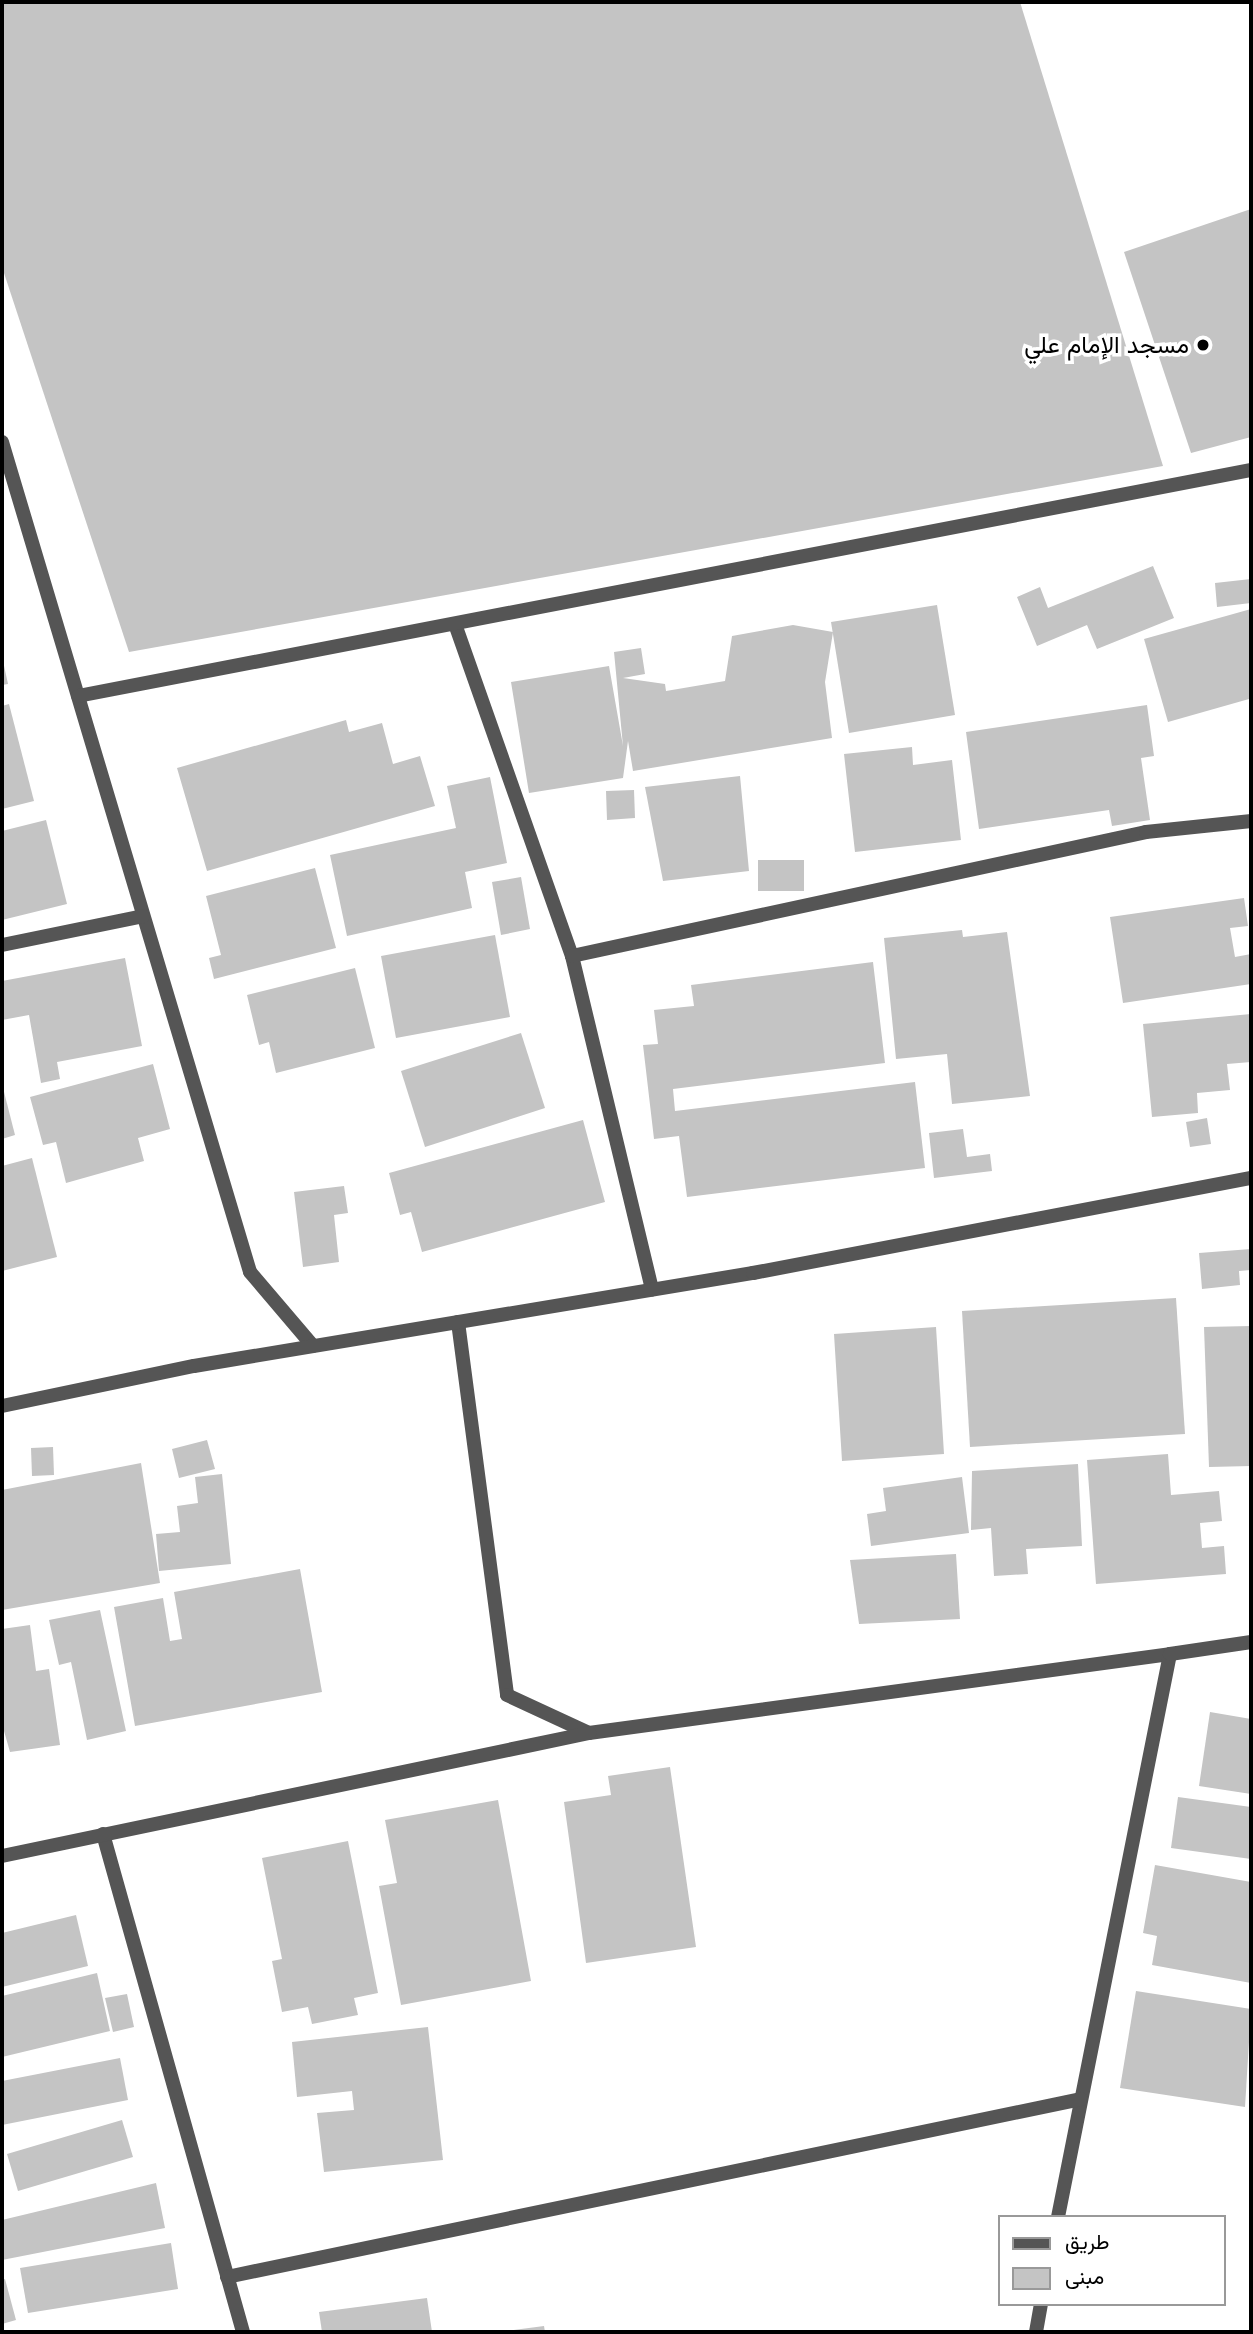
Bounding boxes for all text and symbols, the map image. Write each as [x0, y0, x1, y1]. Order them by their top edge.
place label: مسجد الإمام علي [1024, 331, 1189, 359]
marker: مسجد الإمام علي [1195, 337, 1211, 353]
legend [998, 2215, 1225, 2306]
text: طريق [1065, 2227, 1110, 2257]
text: مبنى [1065, 2262, 1104, 2292]

